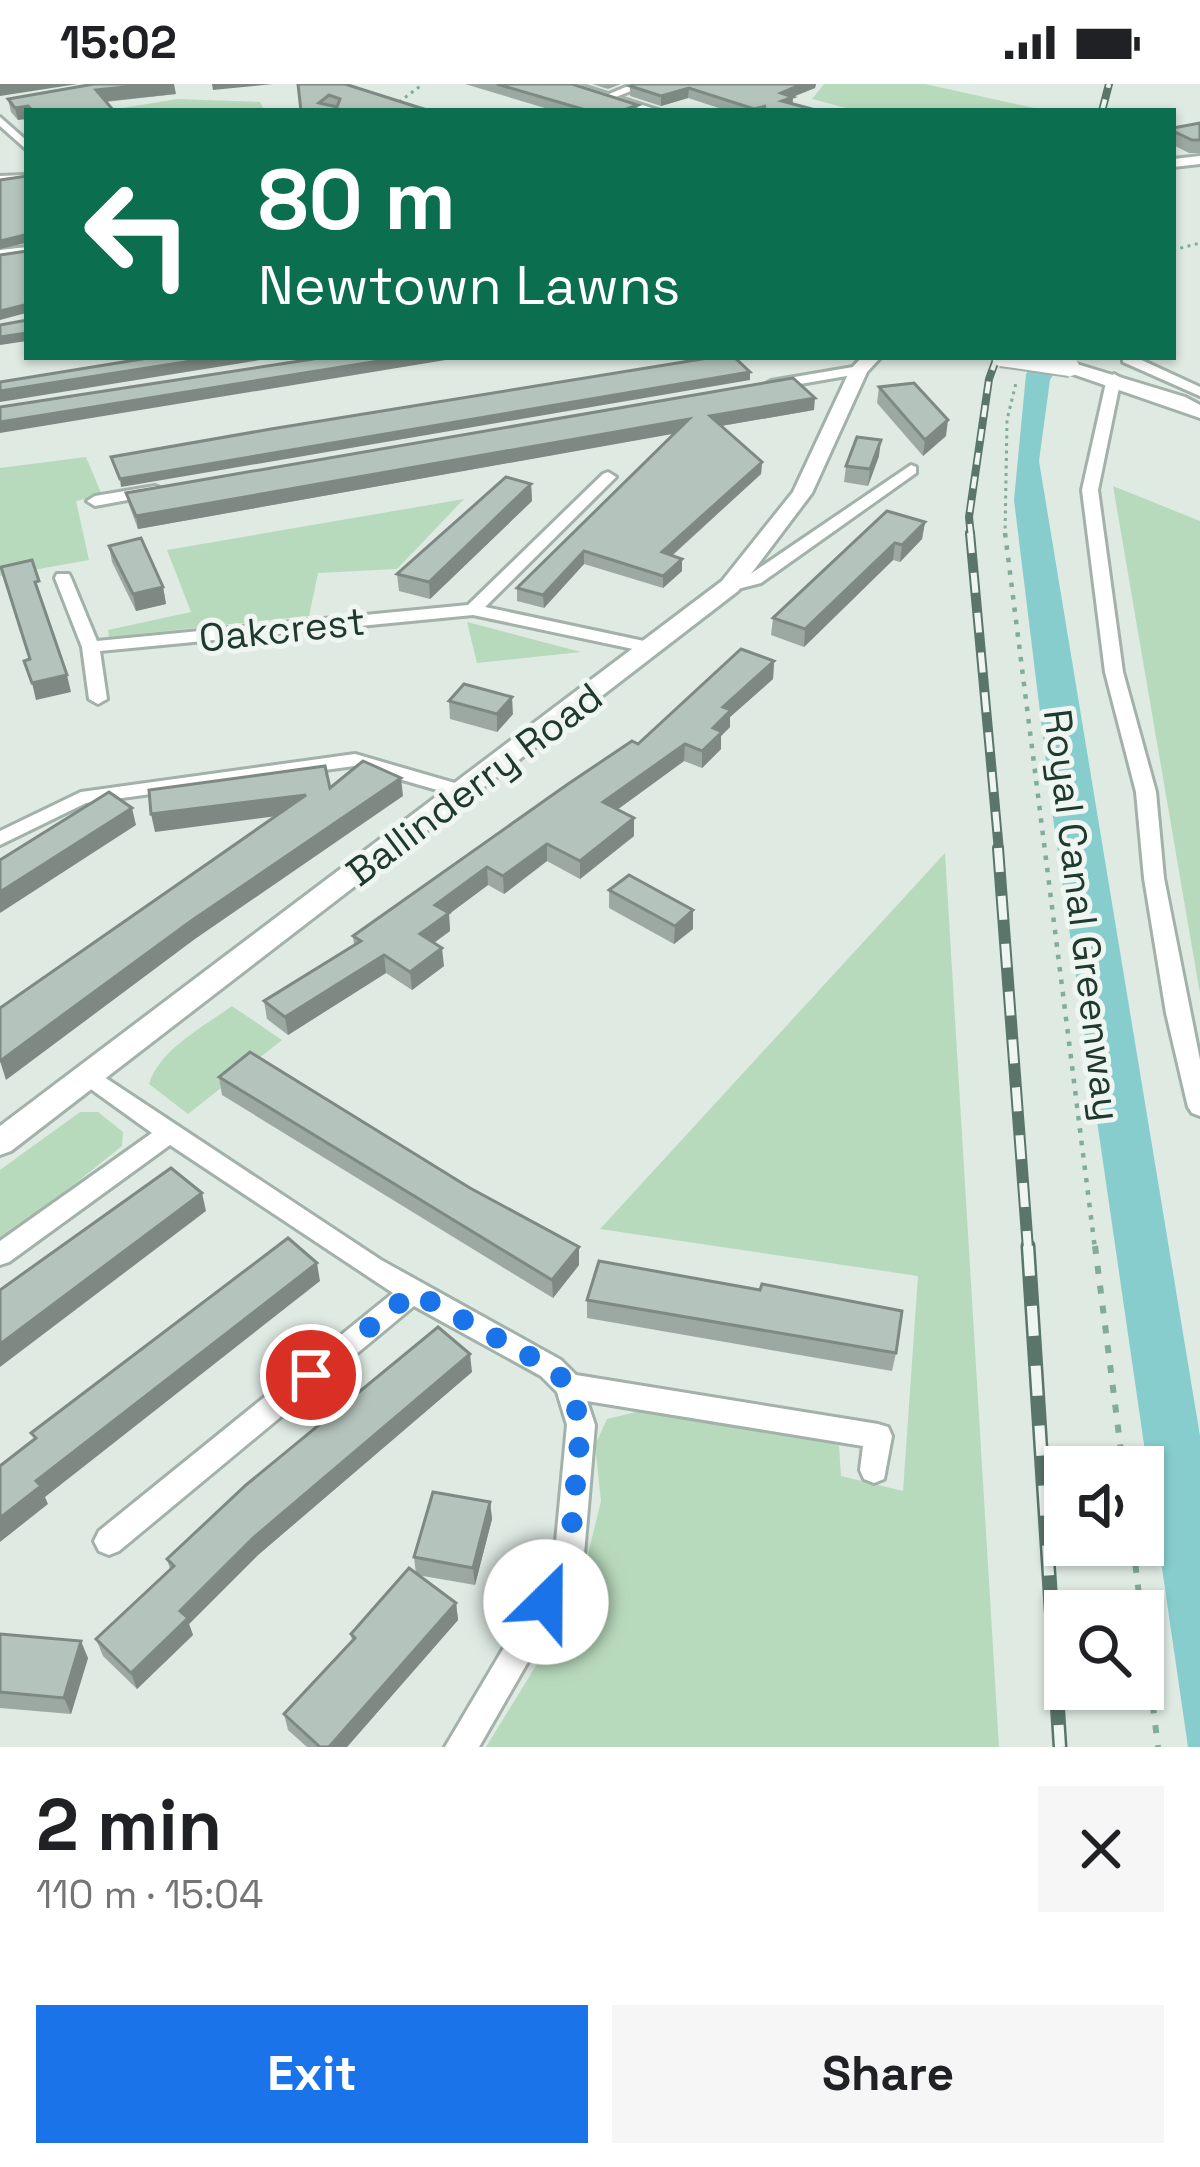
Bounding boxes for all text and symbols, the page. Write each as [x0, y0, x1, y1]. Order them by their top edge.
text: 15:02 [60, 14, 177, 71]
text: 80 m [258, 146, 456, 254]
icon: left [60, 156, 216, 312]
text: Newtown Lawns [258, 251, 680, 320]
street label: Oakcrest [196, 596, 368, 663]
street label: Ballinderry Road [337, 672, 612, 897]
street label: Royal Canal Greenway [1033, 706, 1132, 1124]
pin [260, 1324, 362, 1426]
icon: arrive [278, 1342, 344, 1408]
map controls [1044, 1446, 1164, 1710]
button: sound [1044, 1446, 1164, 1566]
position arrow [483, 1539, 609, 1665]
button: search [1044, 1590, 1164, 1710]
text: 2 min [36, 1779, 222, 1871]
button: close [1038, 1786, 1164, 1912]
text: 110 m · 15:04 [36, 1870, 263, 1919]
button: Exit [36, 2005, 588, 2143]
button: Share [612, 2005, 1164, 2143]

